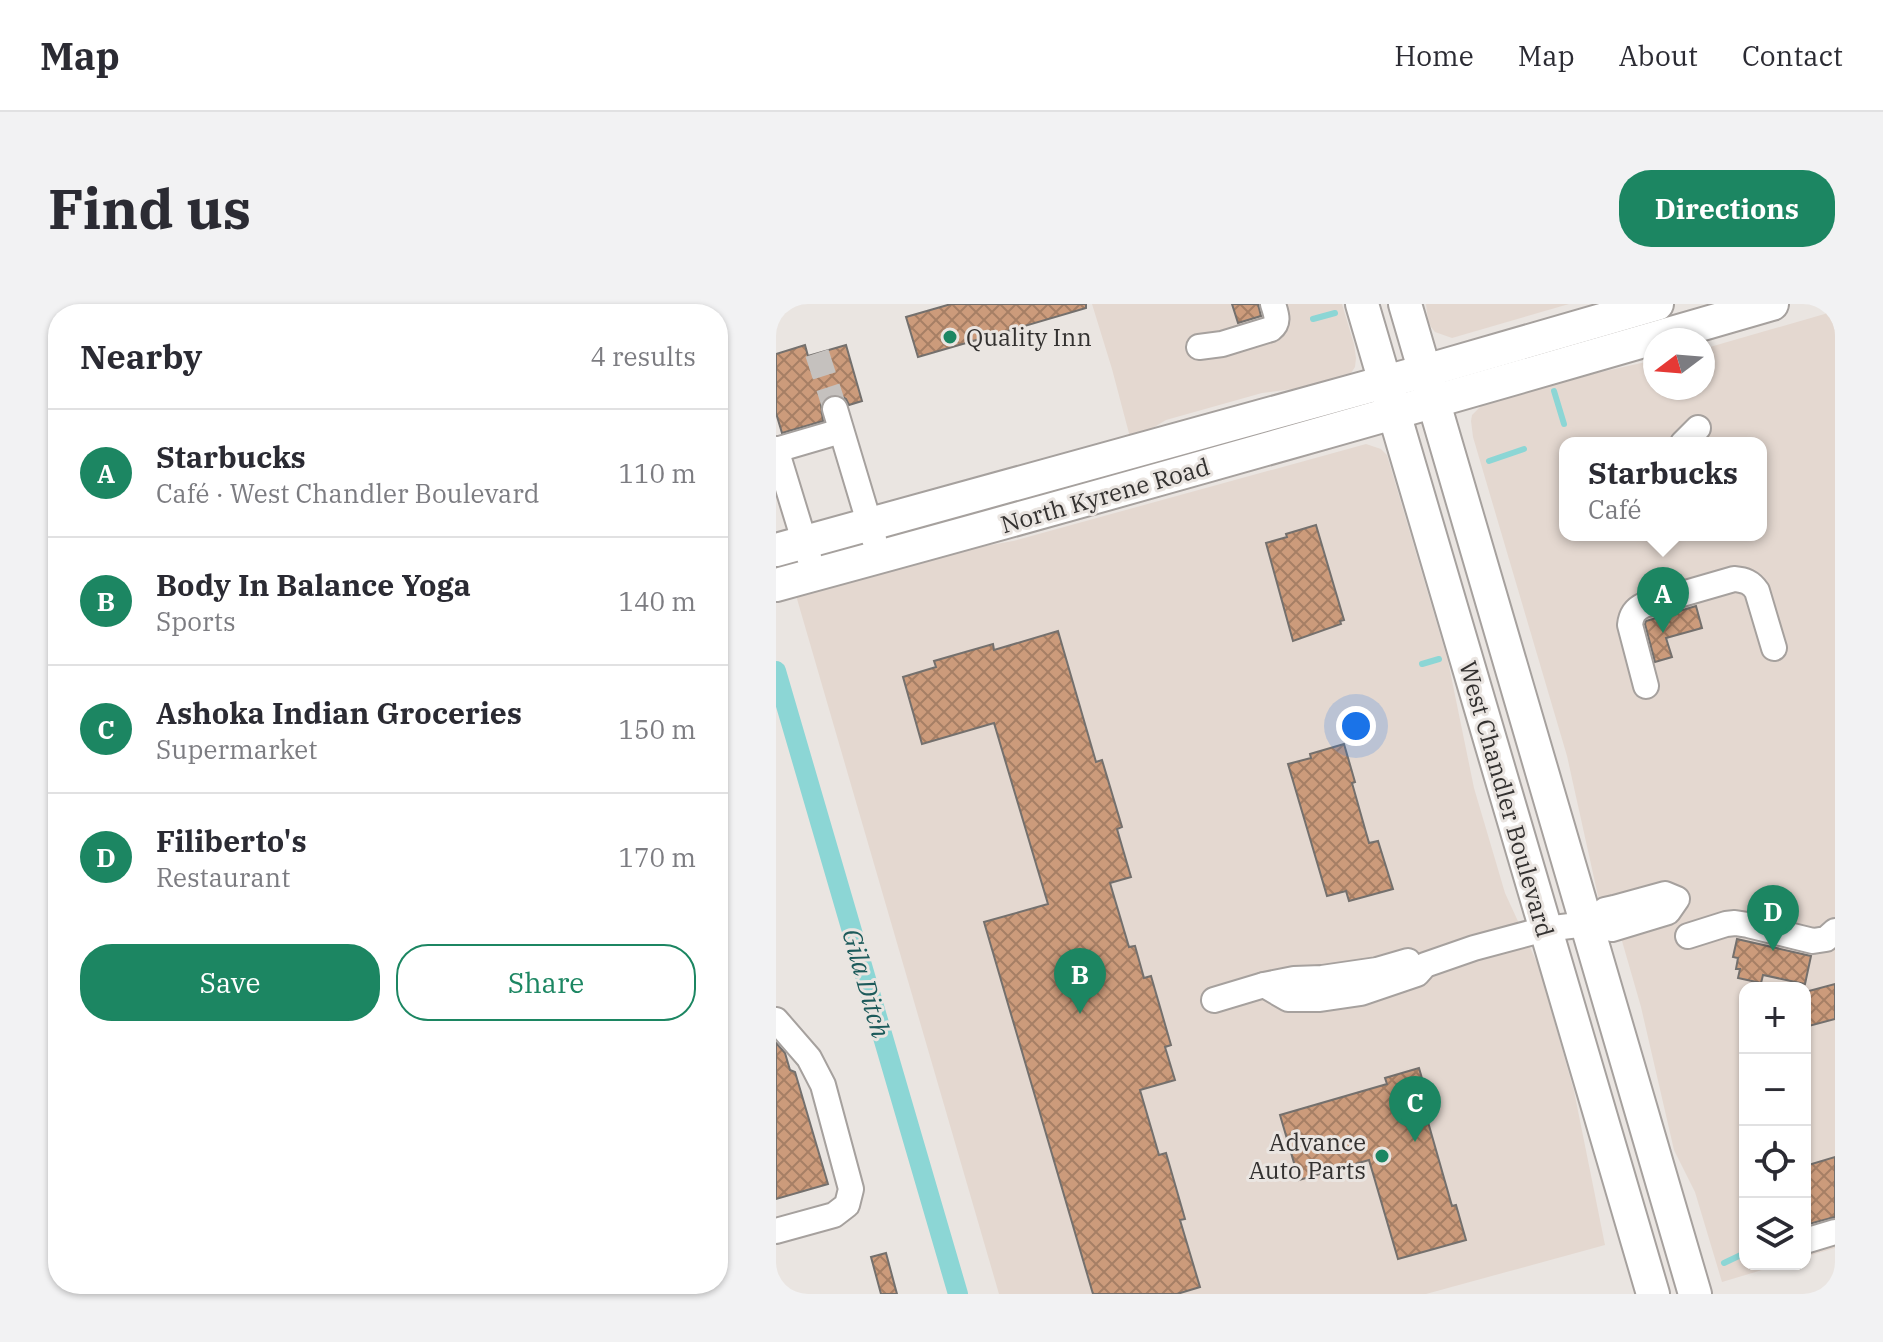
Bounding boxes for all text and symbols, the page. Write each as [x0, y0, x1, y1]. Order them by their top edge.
text: Map [40, 31, 120, 80]
text: Home [1394, 37, 1474, 74]
text: Map [1518, 37, 1575, 74]
text: About [1619, 37, 1698, 74]
text: Contact [1742, 37, 1843, 74]
button: Directions [1619, 170, 1835, 247]
text: Find us [48, 172, 251, 244]
place label: Quality Inn [966, 321, 1092, 353]
marker: Quality Inn [941, 328, 959, 346]
north arrow [1643, 328, 1715, 400]
text: Nearby [80, 334, 202, 378]
text: 4 results [590, 339, 696, 373]
text: Starbucks [156, 437, 306, 476]
popup [1559, 437, 1767, 541]
street label: North Kyrene Road [997, 450, 1213, 540]
text: Starbucks [1588, 453, 1738, 492]
text: A [97, 456, 115, 490]
text: 110 m [618, 456, 696, 490]
text: Café · West Chandler Boulevard [156, 476, 539, 510]
text: Café [1588, 492, 1641, 526]
text: Body In Balance Yoga [156, 565, 471, 604]
pin: A [1637, 567, 1689, 633]
text: B [97, 584, 115, 618]
text: 140 m [618, 584, 696, 618]
text: Sports [156, 604, 236, 638]
street label: West Chandler Boulevard [1452, 657, 1562, 941]
text: Ashoka Indian Groceries [156, 693, 522, 732]
your location [1336, 706, 1376, 746]
text: C [97, 712, 115, 746]
text: 150 m [618, 712, 696, 746]
text: Supermarket [156, 732, 317, 766]
text: Filiberto's [156, 821, 307, 860]
text: D [96, 840, 116, 874]
text: 170 m [618, 840, 696, 874]
text: Restaurant [156, 860, 290, 894]
pin: D [1747, 885, 1799, 951]
water label: Gila Ditch [835, 924, 899, 1042]
button: Save [80, 944, 380, 1021]
button: Share [396, 944, 696, 1021]
pin: B [1054, 948, 1106, 1014]
map controls [1739, 982, 1811, 1270]
button: + [1739, 982, 1811, 1054]
button: − [1739, 1054, 1811, 1126]
pin: C [1389, 1076, 1441, 1142]
place label: Advance Auto Parts [1249, 1126, 1366, 1186]
button: locate [1739, 1126, 1811, 1198]
marker: Advance Auto Parts [1373, 1147, 1391, 1165]
button: layers [1739, 1198, 1811, 1270]

